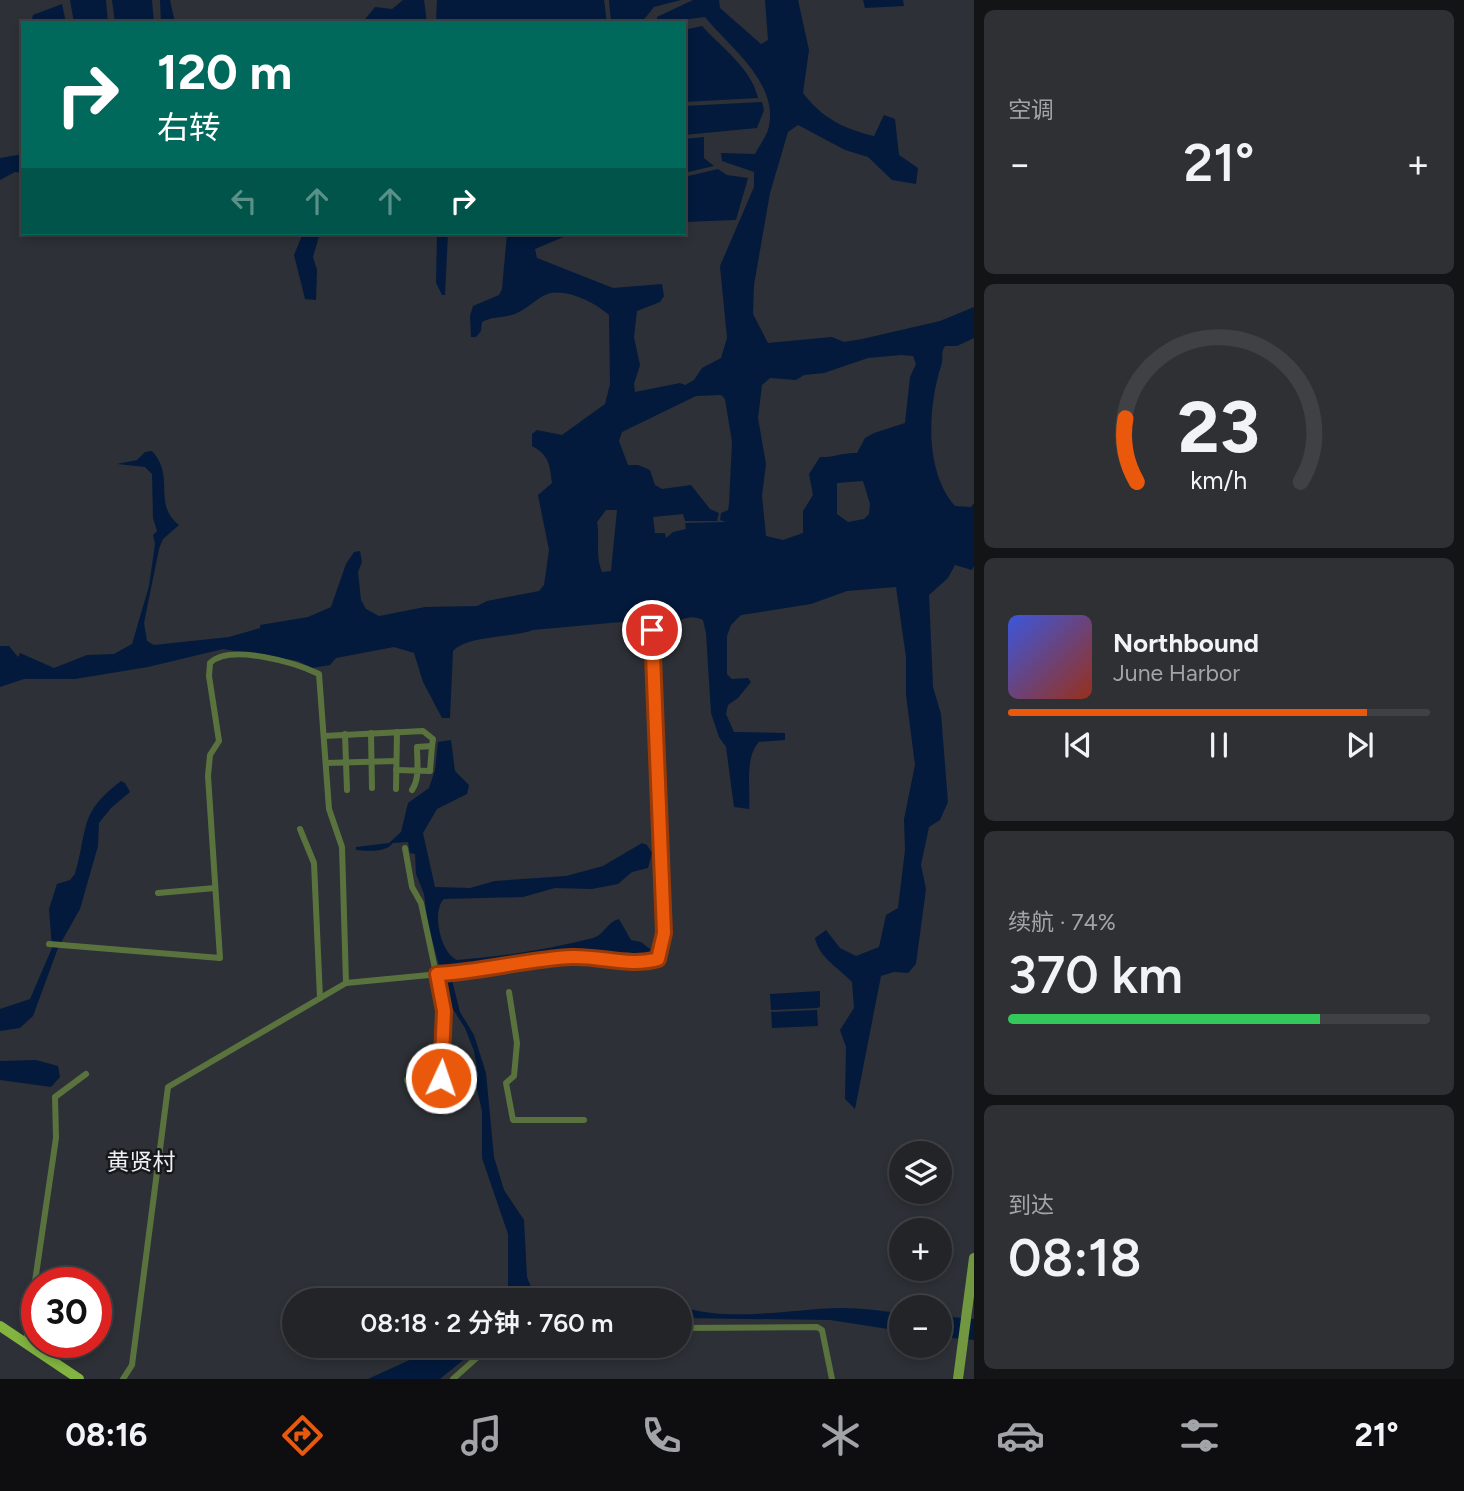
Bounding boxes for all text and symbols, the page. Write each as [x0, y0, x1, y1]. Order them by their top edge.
text: 120 m [157, 42, 292, 101]
icon: right [42, 49, 133, 140]
text: 空调 [1008, 96, 1054, 124]
text: 右转 [157, 109, 221, 147]
text: 21° [1184, 132, 1254, 194]
text: − [1008, 141, 1032, 187]
text: + [1406, 141, 1430, 187]
icon: left [225, 182, 263, 220]
icon: ahead [298, 182, 336, 220]
icon: ahead [371, 182, 409, 220]
icon: right [444, 182, 482, 220]
text: 23 [1178, 383, 1260, 470]
text: km/h [1190, 464, 1248, 494]
pin [622, 600, 682, 660]
icon: arrive [633, 611, 671, 649]
text: Northbound [1113, 627, 1259, 659]
text: June Harbor [1113, 659, 1240, 687]
icon: previous [1059, 726, 1097, 764]
icon: pause [1200, 726, 1238, 764]
icon: next [1341, 726, 1379, 764]
text: 续航 · 74% [1008, 908, 1116, 936]
text: 370 km [1008, 944, 1183, 1006]
position arrow [404, 1041, 478, 1115]
map controls [889, 1141, 952, 1358]
button: layers [889, 1141, 952, 1204]
district label: 黄贤村 [107, 1148, 176, 1176]
text: 到达 [1008, 1191, 1054, 1219]
button: + [889, 1218, 952, 1281]
text: 08:18 [1008, 1227, 1142, 1289]
speed limit sign: 30 [21, 1267, 112, 1358]
button: − [889, 1295, 952, 1358]
text: 08:18 · 2 分钟 · 760 m [360, 1307, 614, 1339]
icon: directions [278, 1411, 327, 1460]
icon: music [457, 1411, 506, 1460]
icon: phone [637, 1411, 686, 1460]
icon: climate [816, 1411, 865, 1460]
icon: car [996, 1411, 1045, 1460]
icon: filters [1175, 1411, 1224, 1460]
text: 08:16 [65, 1416, 147, 1454]
text: 21° [1355, 1416, 1399, 1454]

